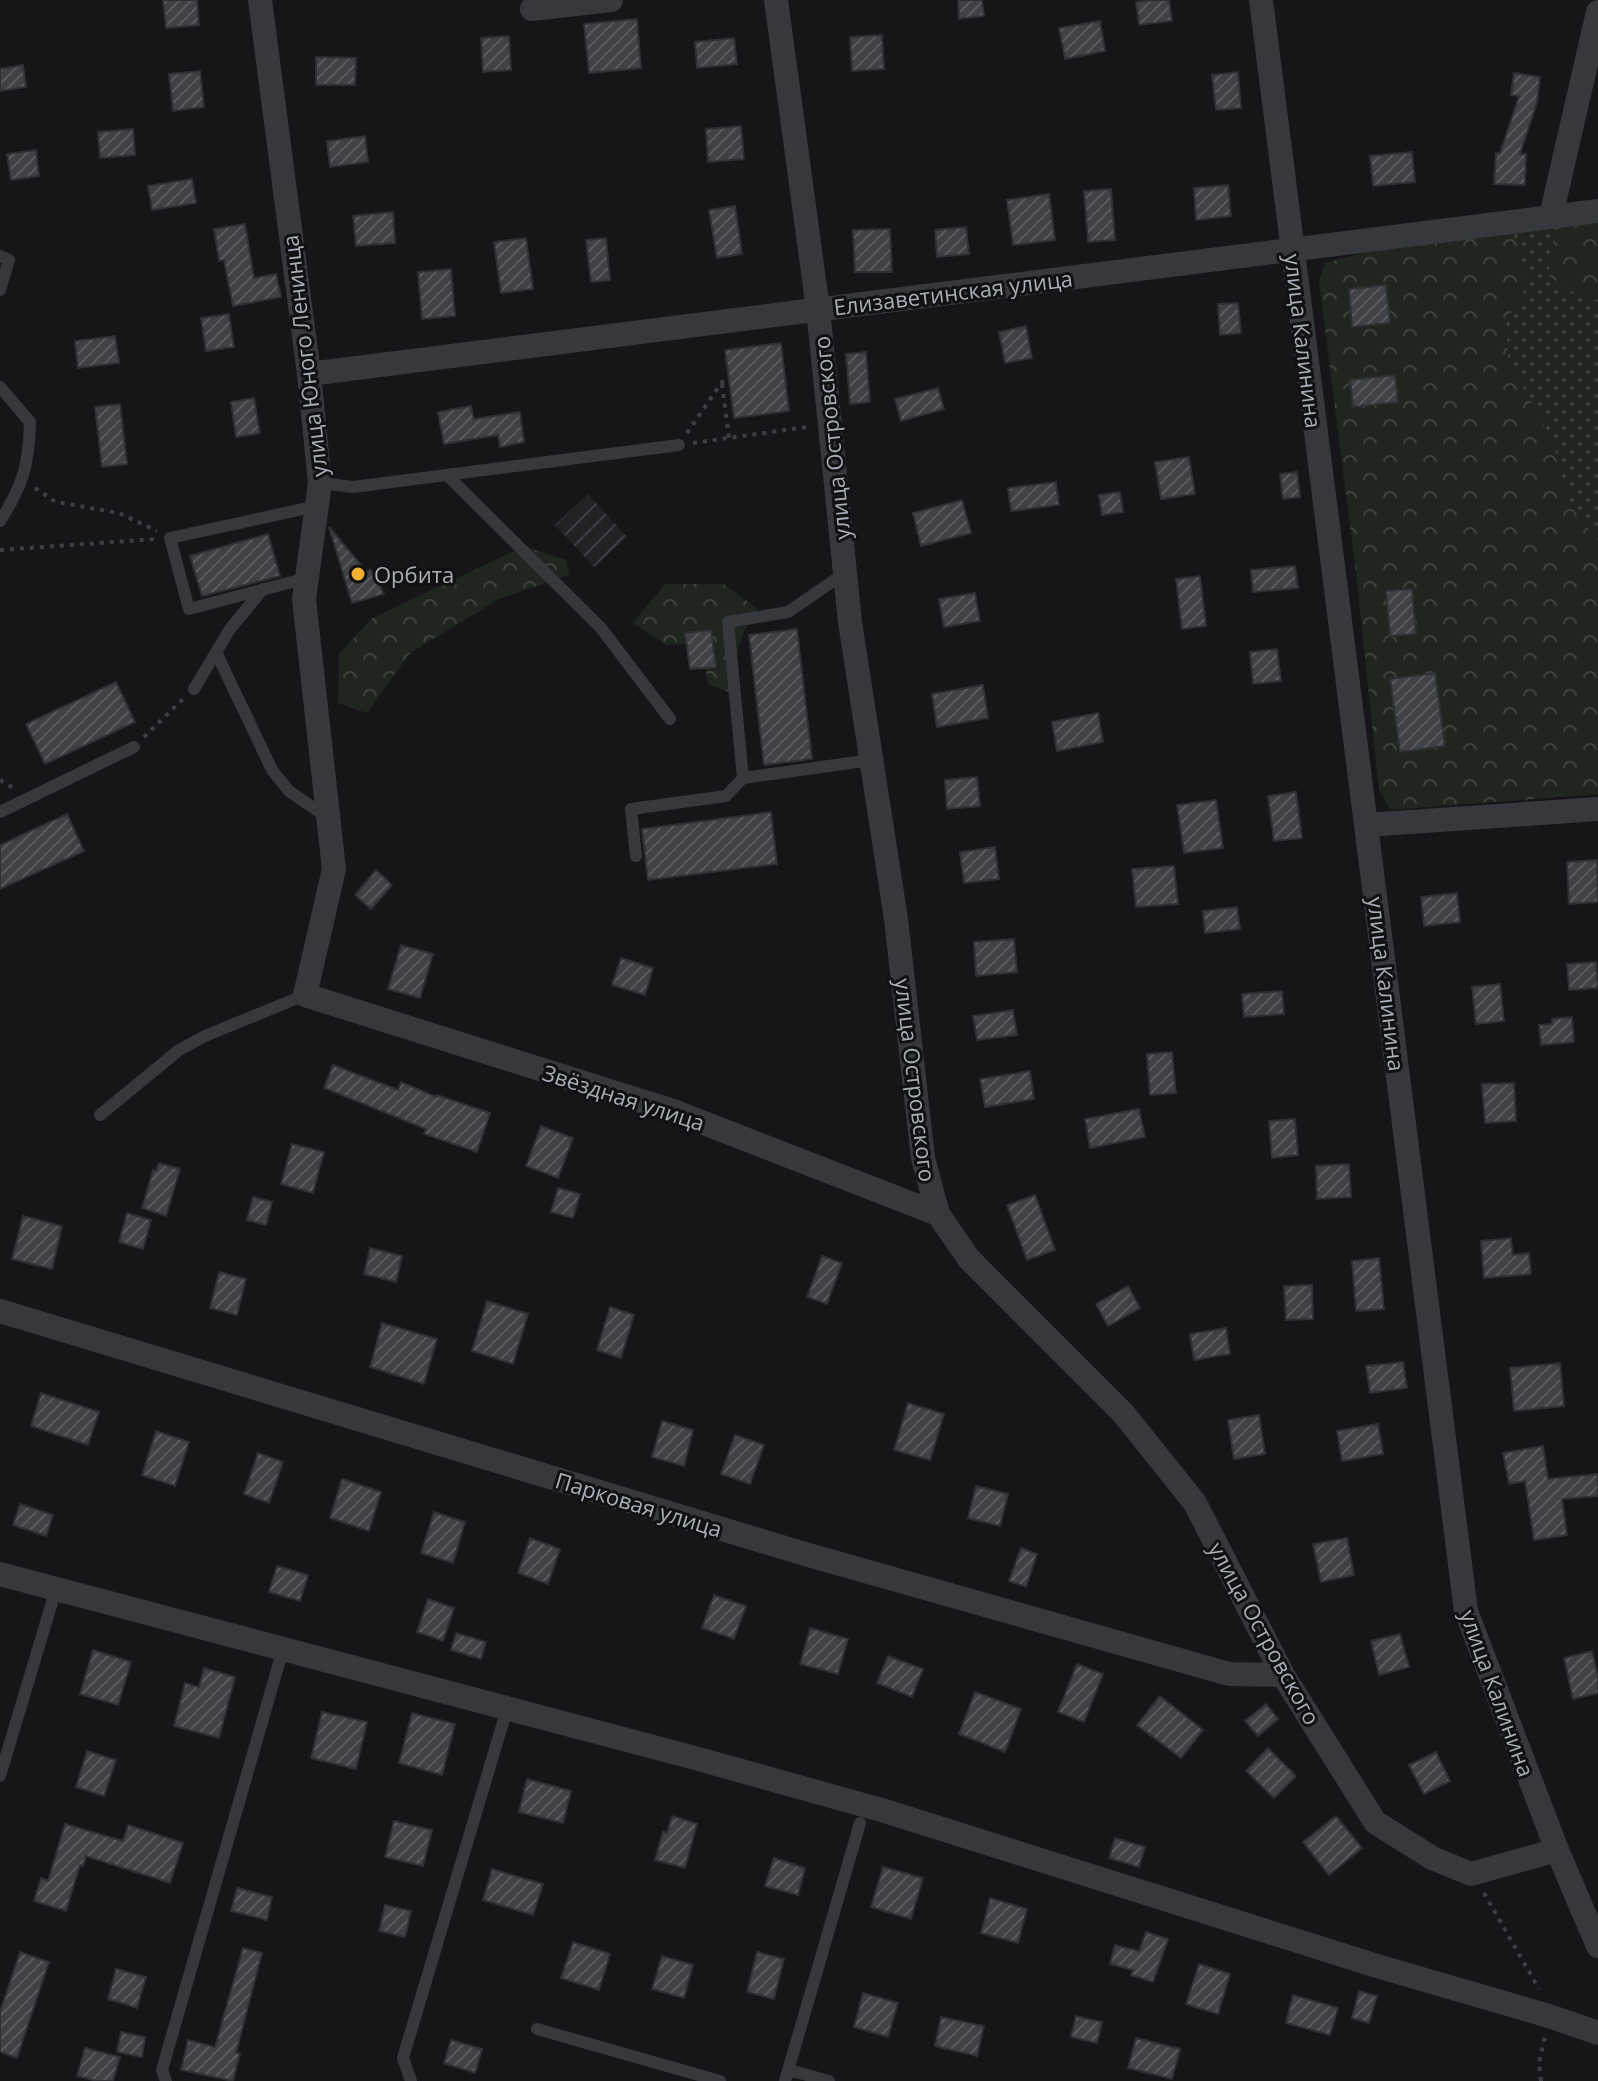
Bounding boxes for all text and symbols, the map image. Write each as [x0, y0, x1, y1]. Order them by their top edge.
street label: улица Юного Ленинца [274, 233, 334, 479]
street label: улица Калинина [1278, 252, 1330, 430]
street label: Елизаветинская улица [832, 262, 1074, 322]
street label: улица Островского [805, 335, 857, 541]
place label: Орбита [374, 559, 454, 589]
marker: Орбита [349, 565, 367, 583]
street label: улица Калинина [1361, 895, 1413, 1073]
street label: улица Островского [889, 977, 943, 1183]
street label: Звёздная улица [539, 1057, 709, 1137]
street label: Парковая улица [552, 1464, 726, 1544]
street label: улица Островского [1202, 1536, 1328, 1730]
street label: улица Калинина [1454, 1605, 1542, 1781]

